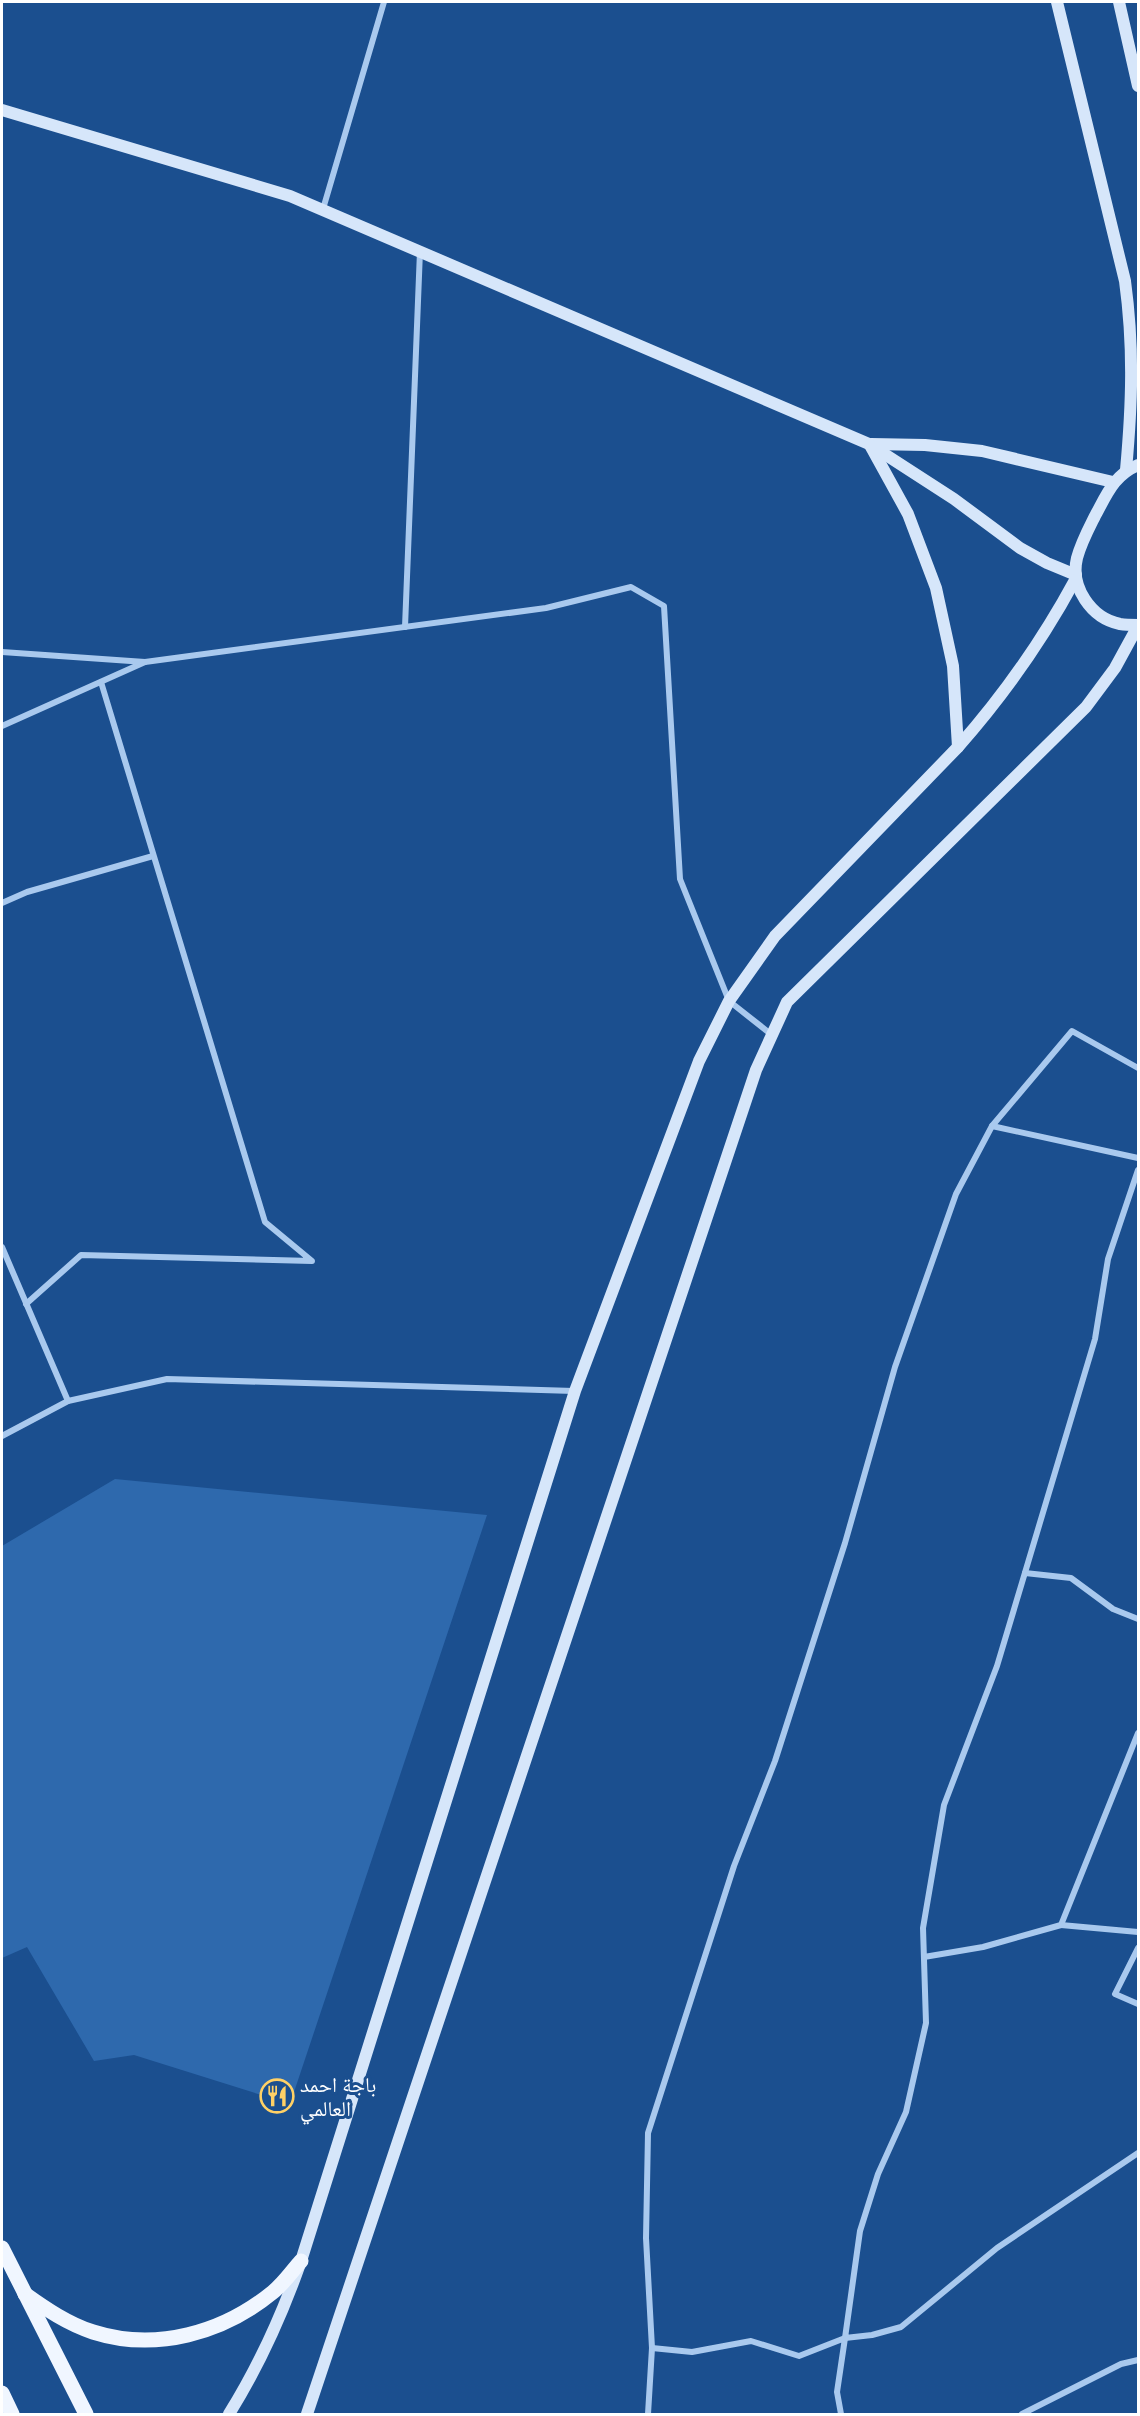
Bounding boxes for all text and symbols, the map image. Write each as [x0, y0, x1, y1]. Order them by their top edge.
place label: باجة احمد العالمي [300, 2071, 376, 2125]
restaurant icon: باجة احمد العالمي [259, 2078, 295, 2114]

